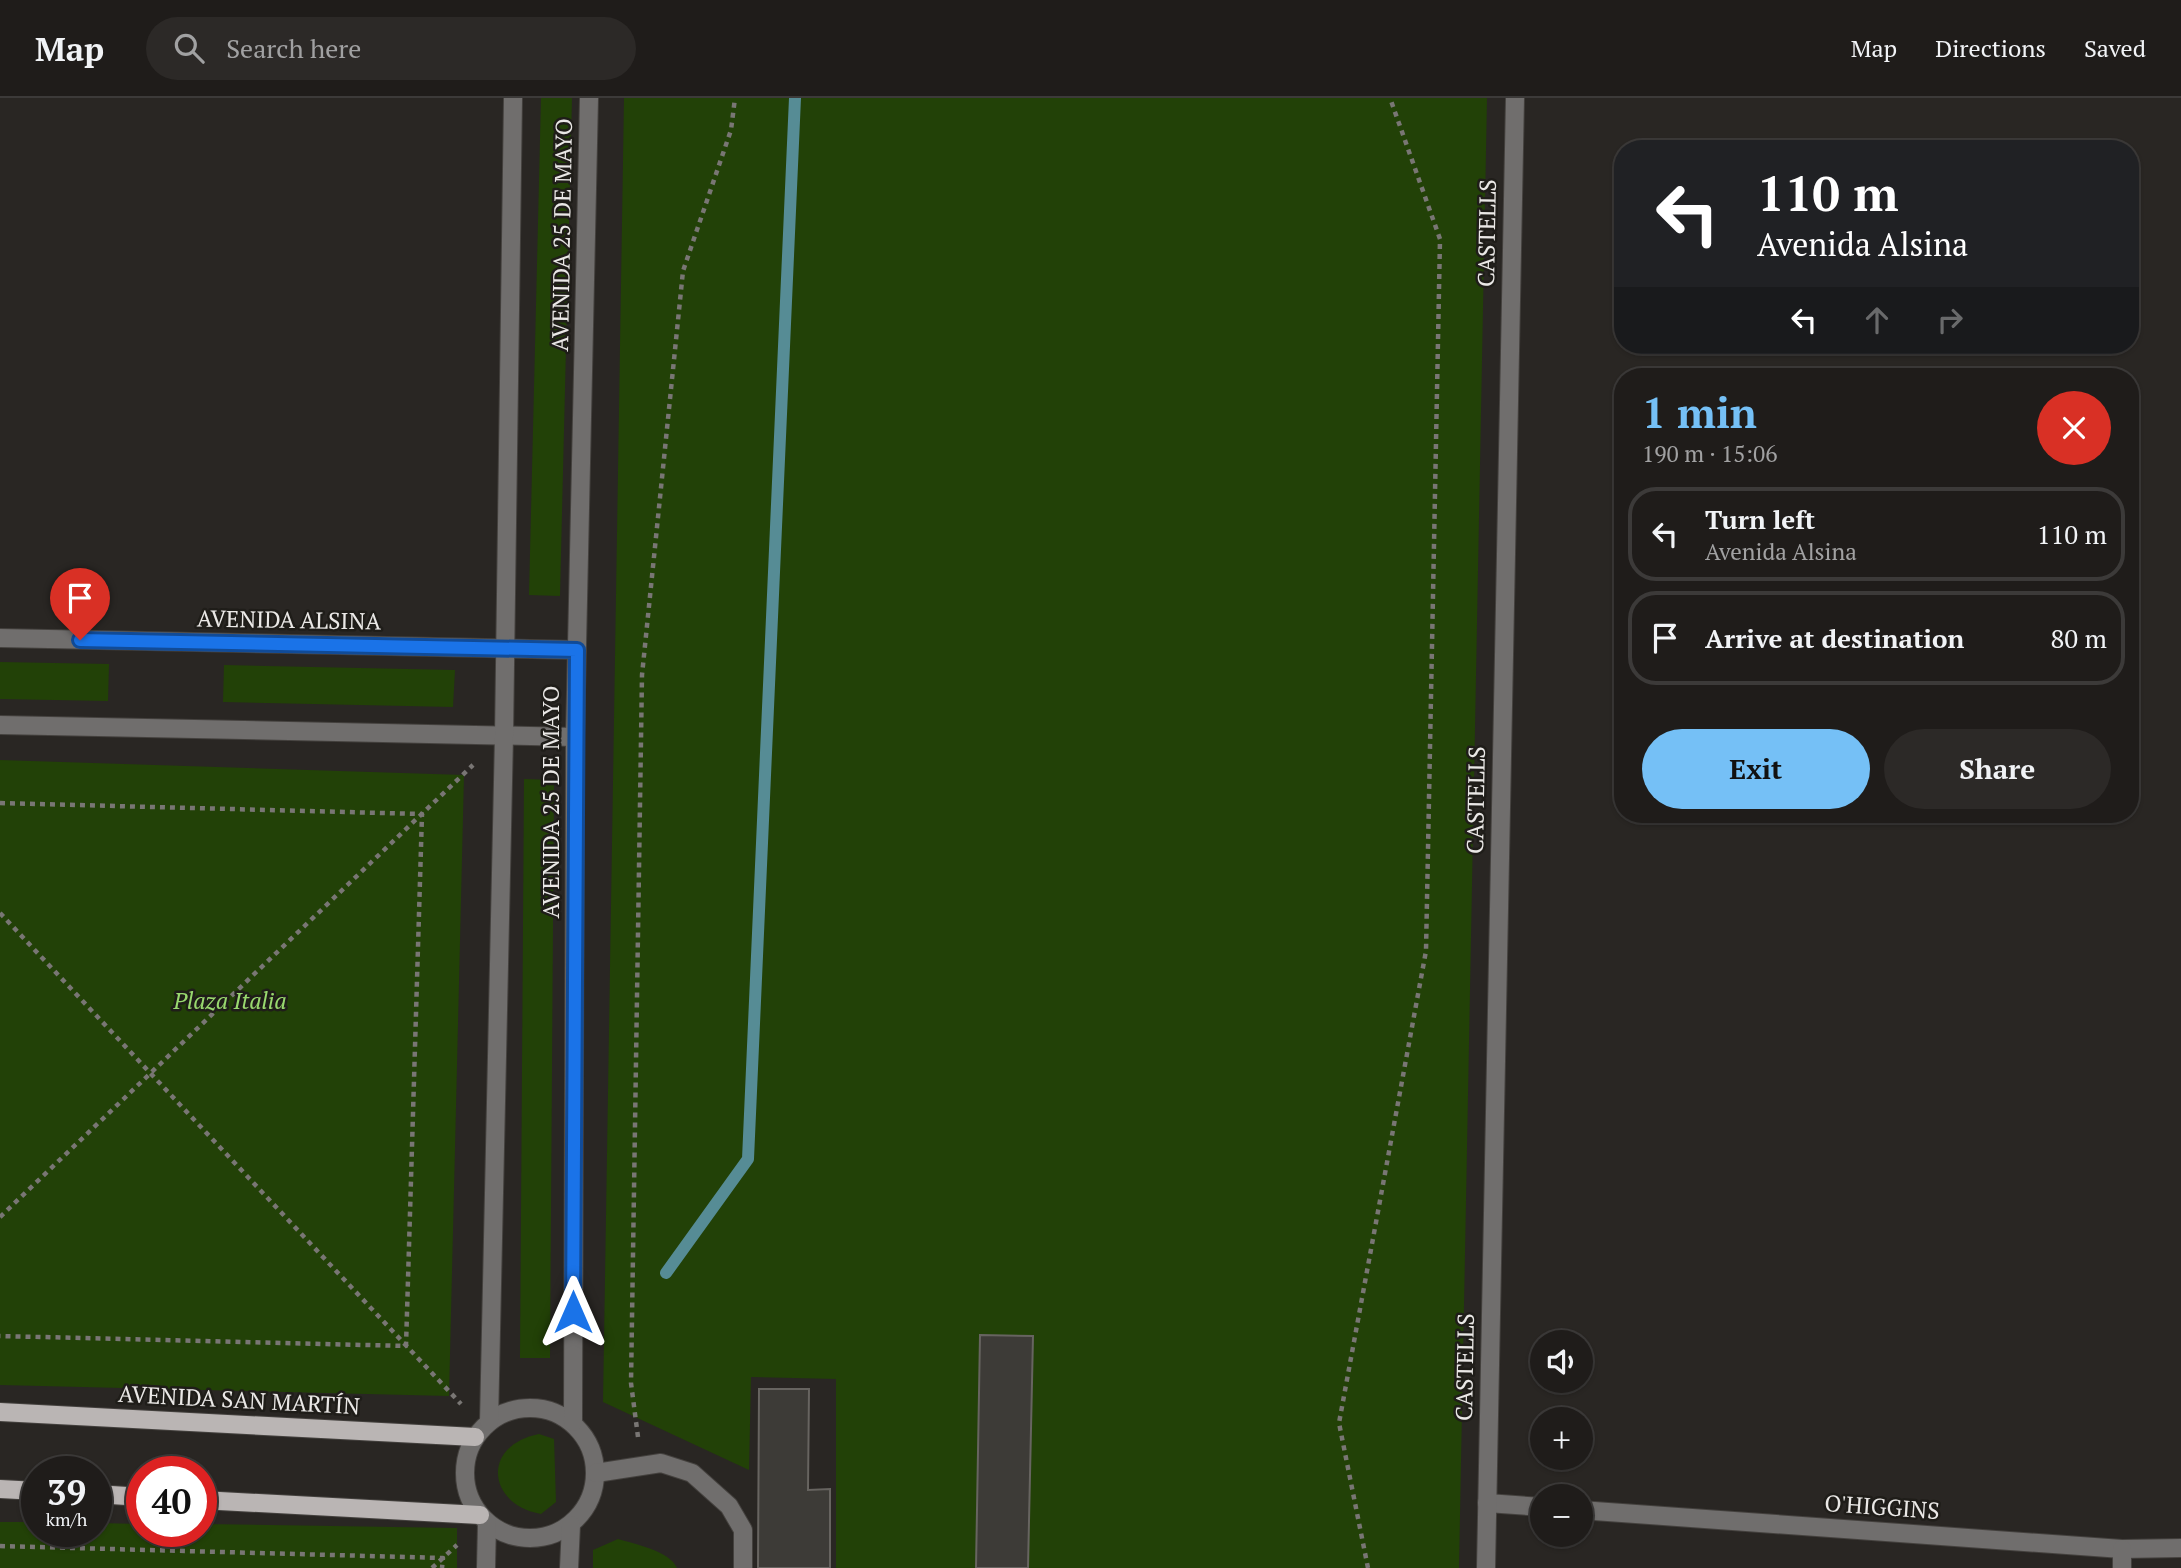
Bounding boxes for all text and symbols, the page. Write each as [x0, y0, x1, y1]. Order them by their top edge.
search box [146, 17, 636, 80]
text: Map [35, 27, 104, 70]
icon: search [170, 29, 208, 67]
text: Search here [226, 31, 361, 65]
text: Map [1851, 32, 1897, 64]
text: Directions [1935, 32, 2046, 64]
text: Saved [2084, 32, 2146, 64]
street label: AVENIDA 25 DE MAYO [544, 118, 579, 352]
text: 110 m [1757, 160, 1899, 225]
icon: left [1642, 168, 1733, 259]
street label: CASTELLS [1470, 179, 1503, 287]
text: Avenida Alsina [1757, 223, 1968, 265]
icon: left [1785, 301, 1823, 339]
icon: ahead [1858, 301, 1896, 339]
icon: right [1931, 301, 1969, 339]
text: 1 min [1642, 384, 1757, 440]
button: close [2037, 391, 2111, 465]
text: 190 m · 15:06 [1642, 438, 1777, 469]
text: Turn left [1705, 502, 1815, 536]
icon: left [1646, 515, 1684, 553]
text: 110 m [2037, 517, 2107, 551]
text: Avenida Alsina [1705, 536, 1857, 567]
pin [50, 568, 110, 640]
icon: arrive [61, 579, 99, 617]
street label: AVENIDA ALSINA [197, 602, 382, 637]
icon: arrive [1646, 619, 1684, 657]
text: Arrive at destination [1705, 621, 1964, 655]
text: 80 m [2051, 621, 2107, 655]
street label: AVENIDA 25 DE MAYO [535, 685, 566, 919]
button: Exit [1642, 729, 1870, 809]
button: Share [1884, 729, 2111, 809]
street label: CASTELLS [1459, 746, 1492, 854]
park label: Plaza Italia [172, 985, 287, 1016]
position arrow [536, 1275, 610, 1349]
street label: CASTELLS [1448, 1313, 1481, 1421]
map controls [1530, 1330, 1593, 1547]
button: sound [1530, 1330, 1593, 1393]
street label: AVENIDA SAN MARTÍN [117, 1378, 361, 1421]
button: + [1530, 1407, 1593, 1470]
speed limit sign: 40 [126, 1456, 217, 1547]
text: 39 [47, 1469, 86, 1515]
button: − [1530, 1484, 1593, 1547]
street label: O'HIGGINS [1823, 1487, 1941, 1526]
text: km/h [46, 1507, 87, 1531]

